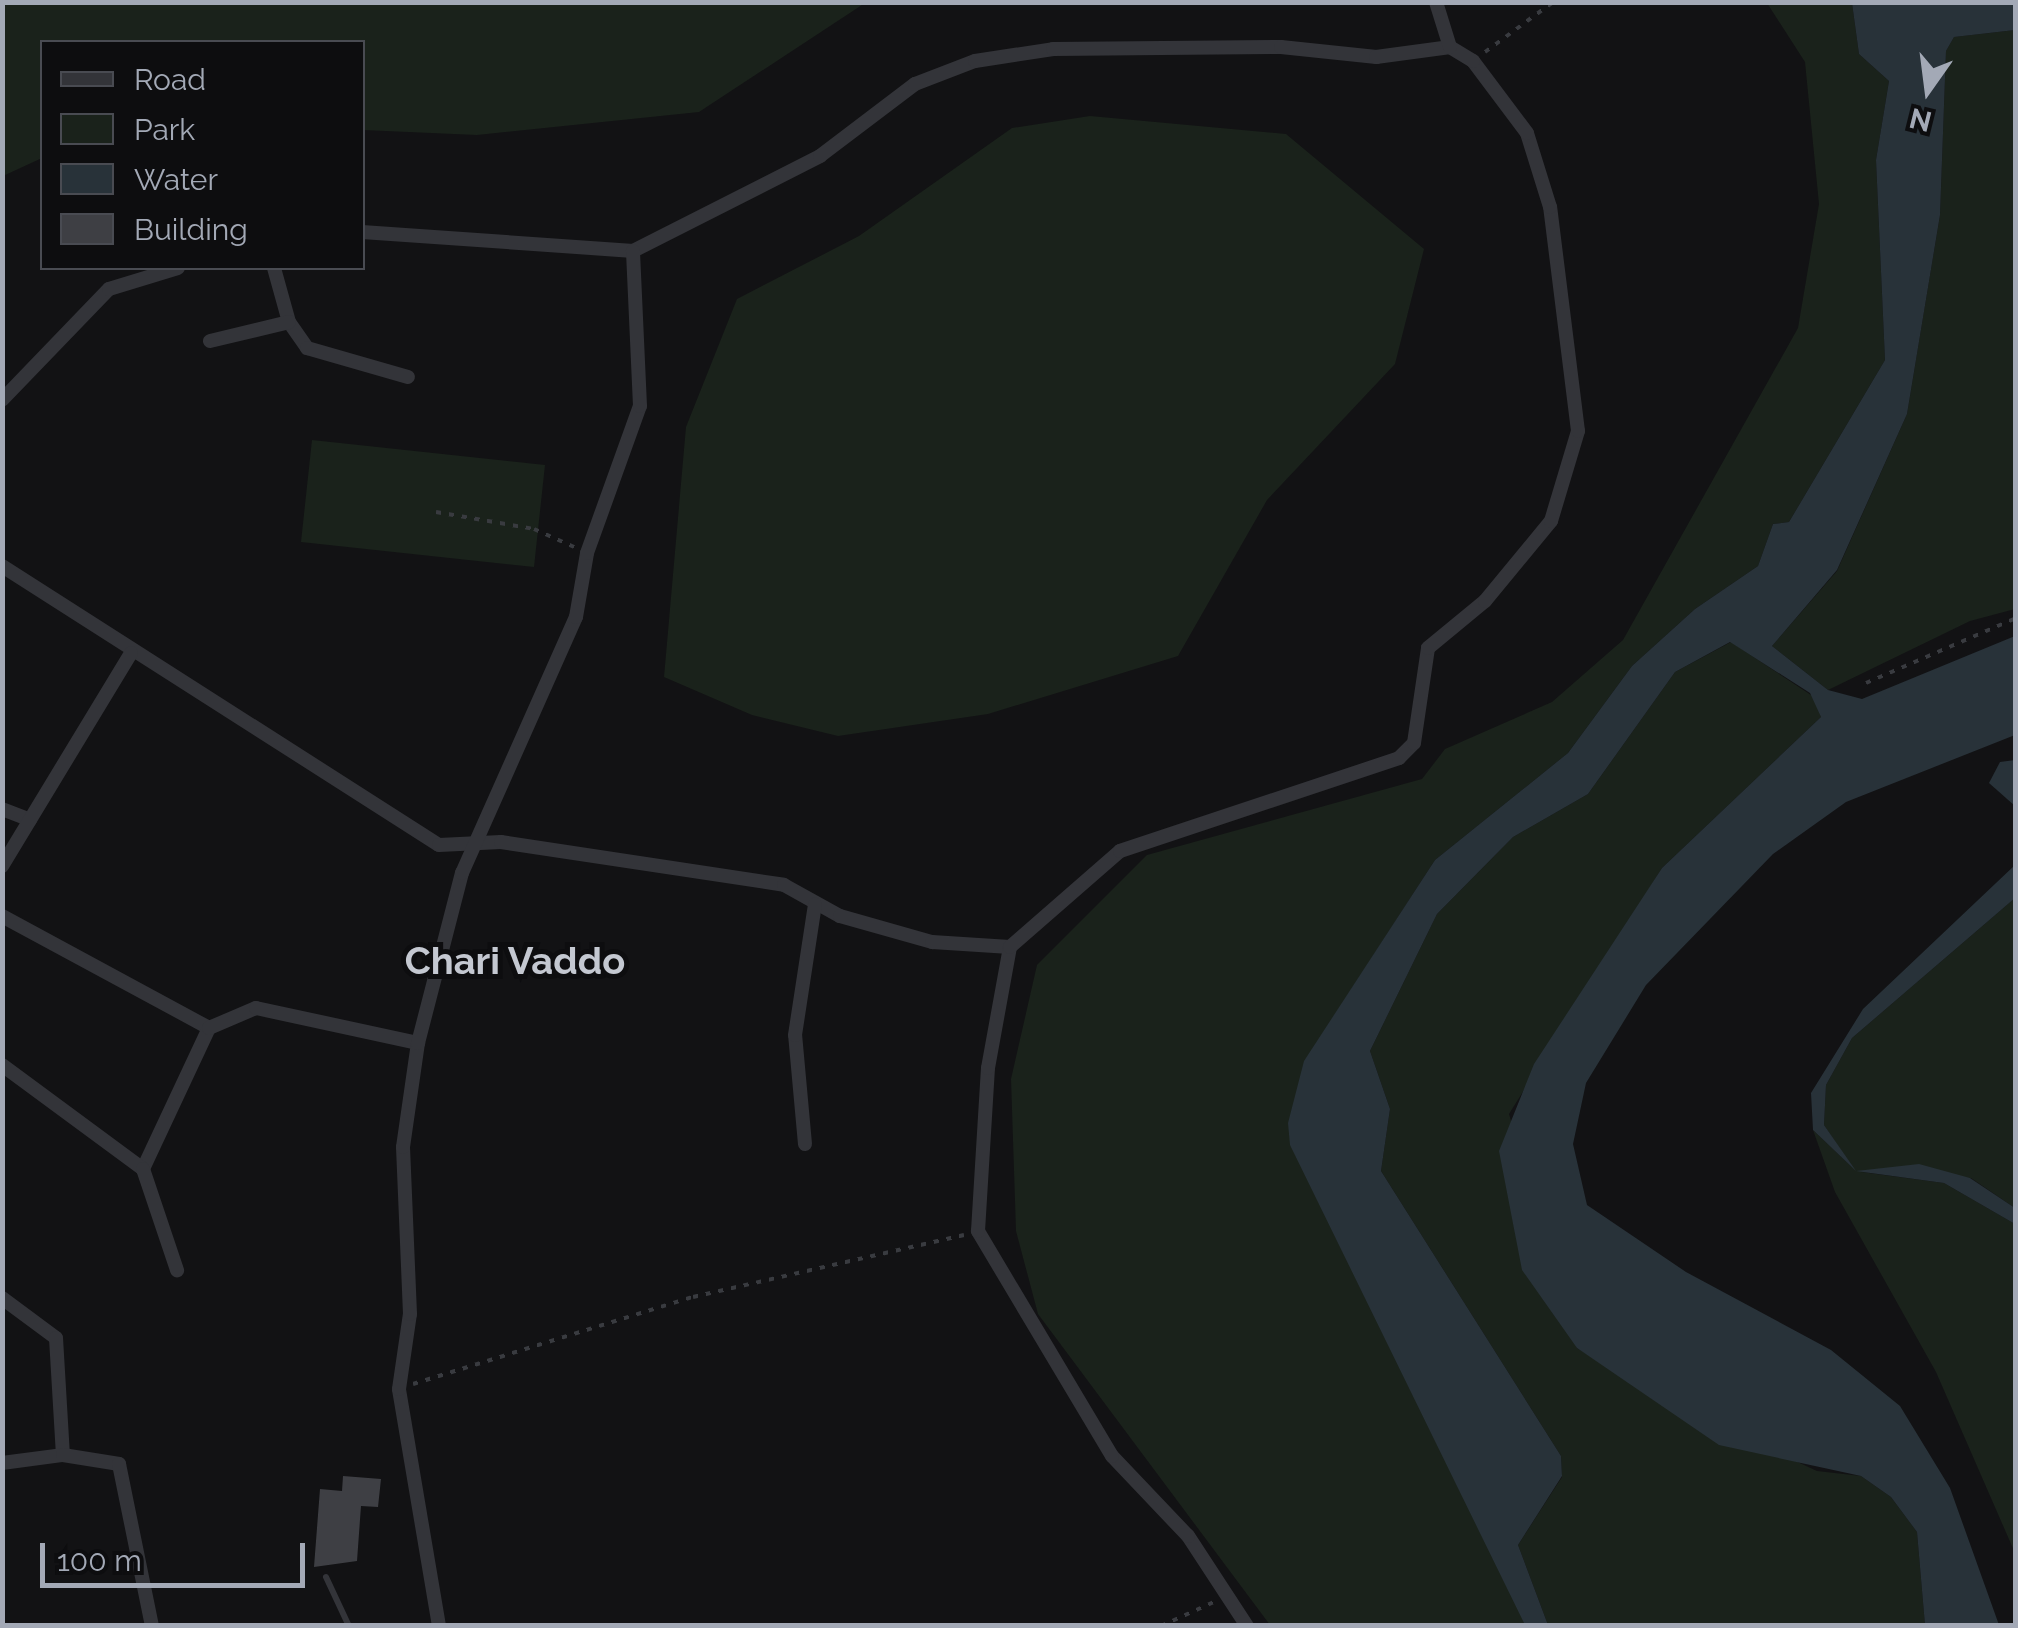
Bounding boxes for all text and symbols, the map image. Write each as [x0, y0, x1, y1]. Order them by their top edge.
legend [40, 40, 365, 270]
north arrow [1878, 40, 1978, 140]
text: Road [134, 62, 206, 97]
text: N [1906, 101, 1935, 138]
text: Park [134, 112, 195, 147]
text: Water [134, 162, 218, 197]
text: Building [134, 212, 248, 247]
district label: Chari Vaddo [404, 938, 626, 984]
scale bar [45, 1523, 310, 1585]
text: 100 m [57, 1543, 142, 1578]

